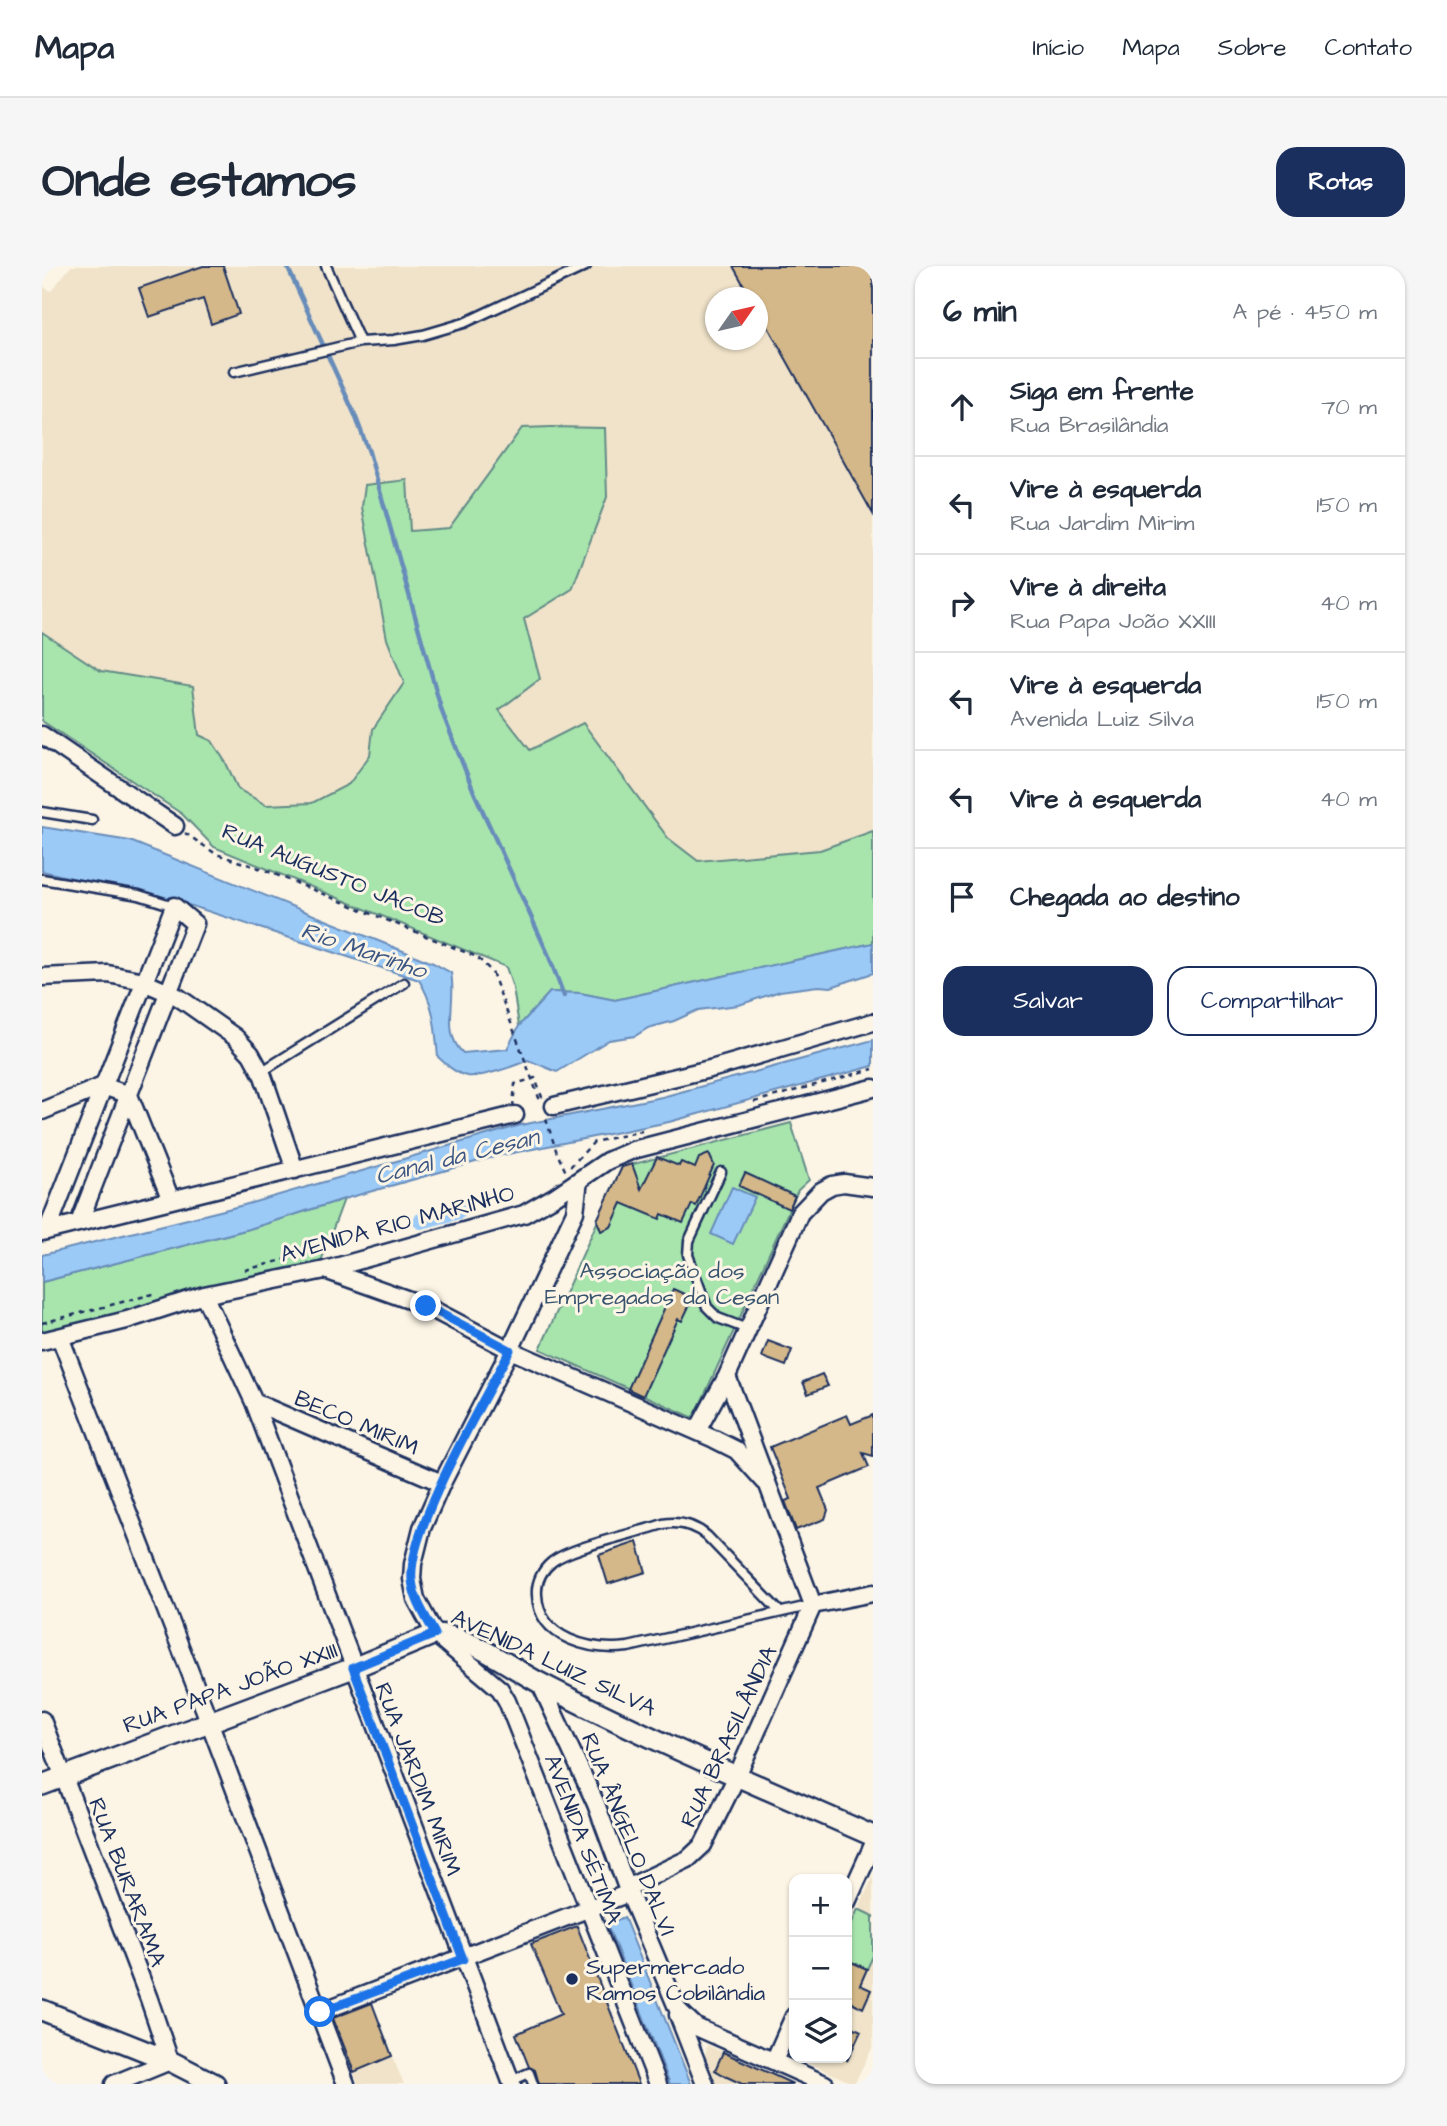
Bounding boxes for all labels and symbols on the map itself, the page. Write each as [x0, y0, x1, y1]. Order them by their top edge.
north arrow [705, 287, 768, 350]
street label: RUA AUGUSTO JACOB [217, 815, 450, 934]
water label: Rio Marinho [297, 914, 432, 989]
water label: Canal da Cesan [372, 1120, 544, 1194]
street label: AVENIDA RIO MARINHO [277, 1177, 518, 1271]
park label: Associação dos Empregados da Cesan [545, 1255, 779, 1314]
route end [410, 1290, 441, 1321]
street label: BECO MIRIM [289, 1382, 424, 1463]
street label: AVENIDA LUIZ SILVA [446, 1601, 661, 1725]
street label: RUA PAPA JOÃO XXIII [119, 1634, 342, 1742]
street label: RUA BRASILÂNDIA [673, 1640, 785, 1833]
street label: RUA JARDIM MIRIM [366, 1678, 470, 1881]
street label: RUA ÂNGELO DALVI [573, 1728, 683, 1940]
street label: AVENIDA SÉTIMA [536, 1750, 630, 1929]
street label: RUA BURARAMA [80, 1793, 174, 1972]
place label: Supermercado Ramos Cobilândia [586, 1951, 765, 2009]
marker: Supermercado Ramos Cobilândia [564, 1971, 580, 1987]
route start [304, 1996, 335, 2027]

